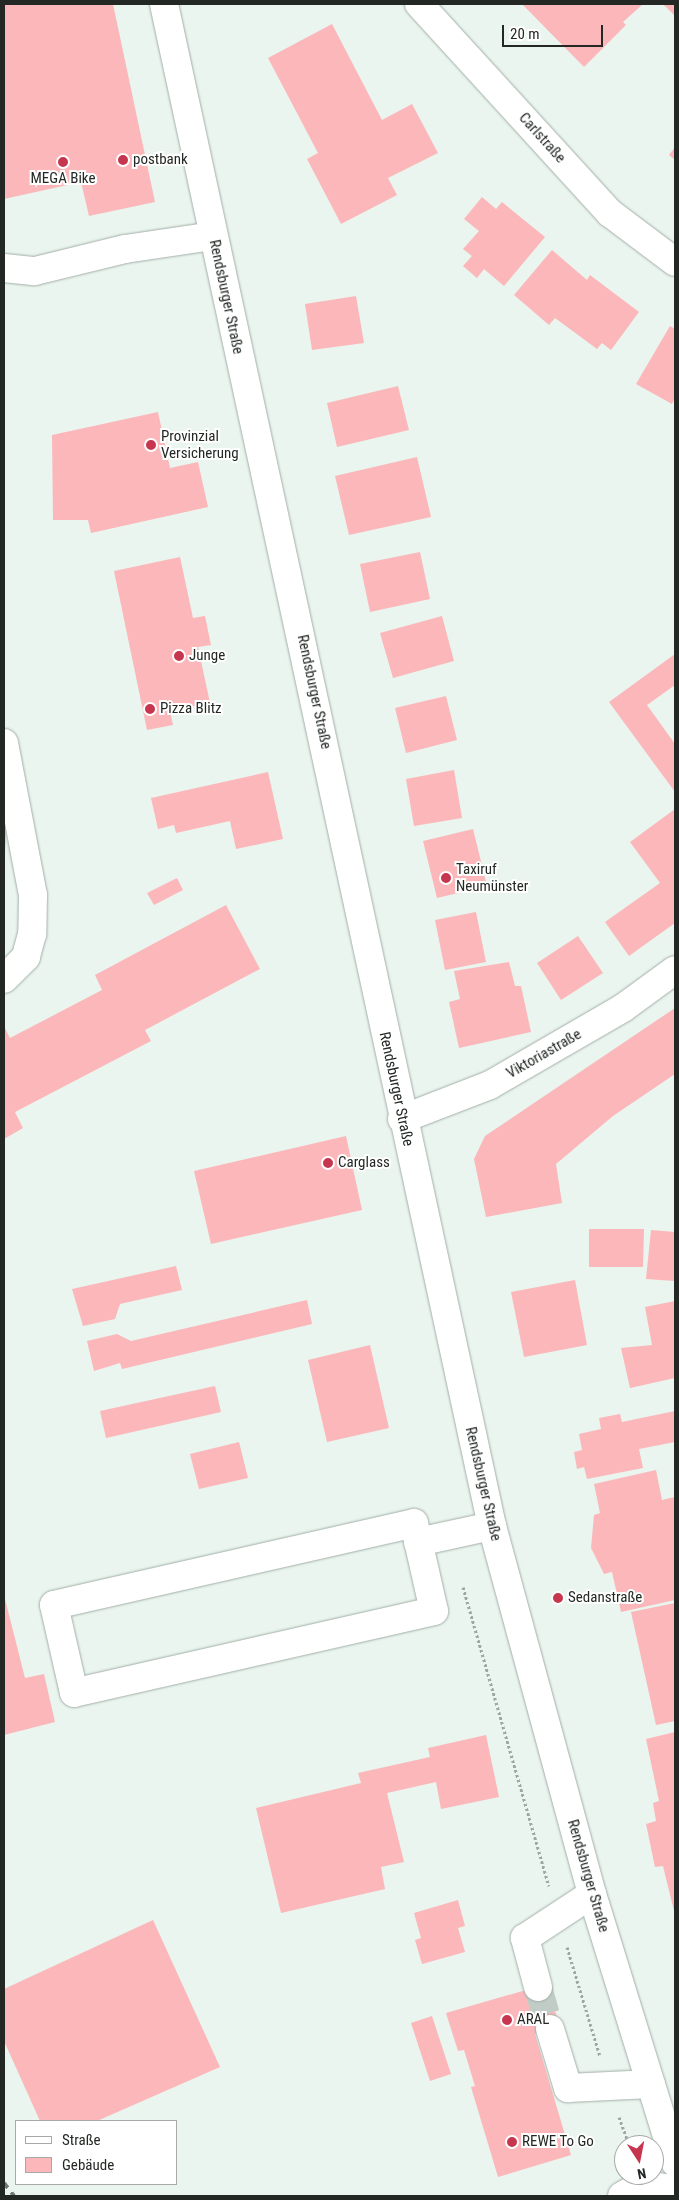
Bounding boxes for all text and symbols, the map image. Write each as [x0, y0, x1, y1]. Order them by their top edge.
scale bar [504, 15, 605, 47]
text: 20 m [510, 25, 540, 43]
street label: Carlstraße [515, 109, 569, 167]
place label: postbank [133, 151, 188, 169]
marker: postbank [117, 154, 129, 166]
marker: MEGA Bike [57, 156, 69, 168]
place label: MEGA Bike [30, 170, 96, 188]
street label: Rendsburger Straße [205, 238, 247, 356]
place label: Provinzial Versicherung [161, 427, 239, 462]
marker: Provinzial Versicherung [145, 439, 157, 451]
street label: Rendsburger Straße [293, 633, 335, 751]
place label: Junge [189, 647, 225, 665]
marker: Junge [173, 650, 185, 662]
place label: Pizza Blitz [160, 700, 222, 718]
marker: Pizza Blitz [144, 703, 156, 715]
place label: Taxiruf Neumünster [456, 860, 528, 895]
marker: Taxiruf Neumünster [440, 872, 452, 884]
street label: Viktoriastraße [503, 1025, 585, 1083]
street label: Rendsburger Straße [375, 1030, 417, 1148]
place label: Carglass [338, 1154, 390, 1172]
marker: Carglass [322, 1157, 334, 1169]
street label: Rendsburger Straße [461, 1425, 505, 1543]
place label: Sedanstraße [568, 1589, 642, 1607]
marker: Sedanstraße [552, 1592, 564, 1604]
street label: Rendsburger Straße [563, 1817, 613, 1935]
place label: ARAL [517, 2011, 549, 2029]
marker: ARAL [501, 2014, 513, 2026]
legend [15, 2120, 178, 2185]
text: Straße [62, 2131, 101, 2149]
place label: REWE To Go [522, 2133, 594, 2151]
north arrow [614, 2135, 664, 2185]
marker: REWE To Go [506, 2136, 518, 2148]
text: Gebäude [62, 2156, 114, 2174]
text: N [636, 2165, 647, 2182]

